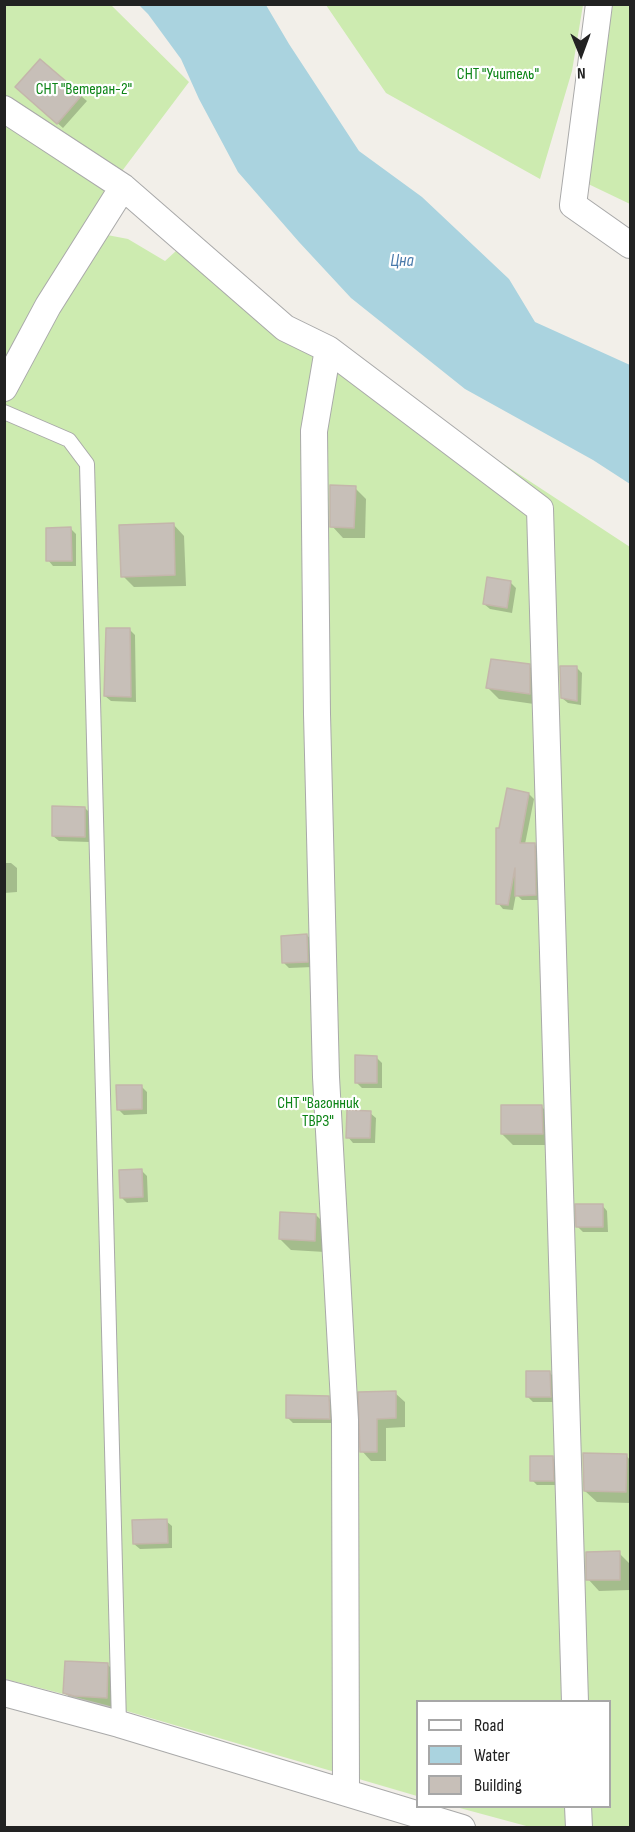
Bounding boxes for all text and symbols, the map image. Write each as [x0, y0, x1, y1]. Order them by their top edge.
north arrow [551, 24, 611, 84]
text: N [577, 63, 586, 82]
park label: СНТ "Учитель" [457, 65, 539, 85]
park label: СНТ "Ветеран-2" [36, 80, 132, 100]
water label: Цна [390, 250, 414, 272]
park label: СНТ "Вагонник ТВРЗ" [277, 1094, 359, 1132]
legend [416, 1700, 611, 1808]
text: Road [474, 1715, 504, 1736]
text: Water [474, 1745, 510, 1766]
text: Building [474, 1775, 522, 1796]

